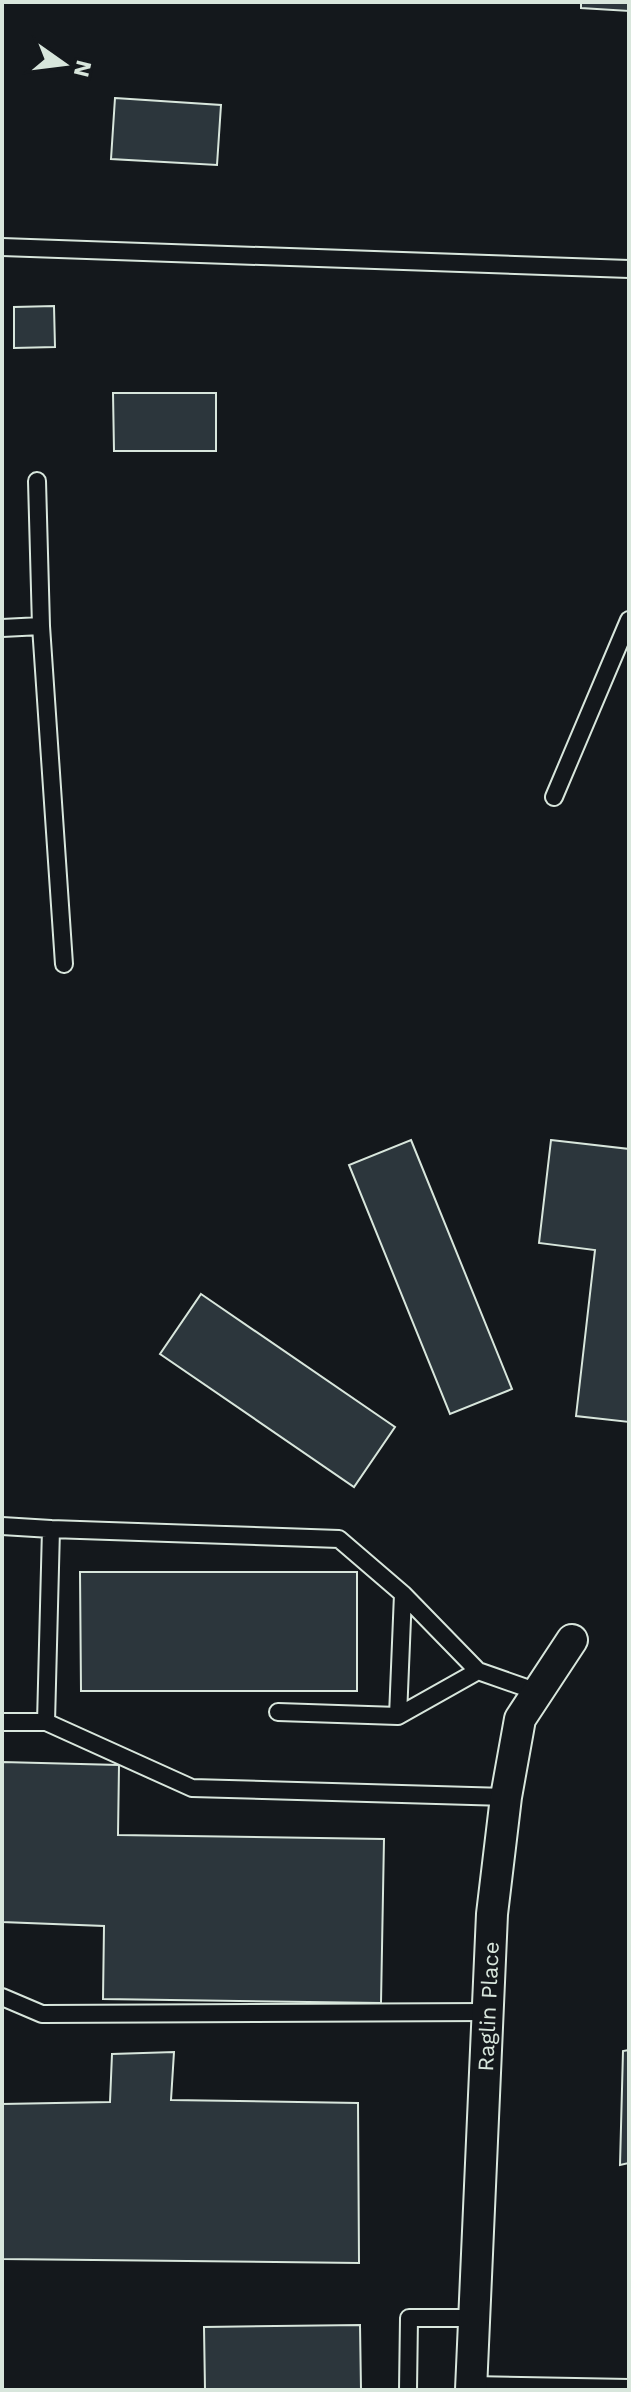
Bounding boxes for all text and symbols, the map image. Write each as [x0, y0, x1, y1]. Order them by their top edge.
north arrow [24, 24, 104, 104]
text: N [69, 58, 97, 80]
street label: Raglin Place [473, 1941, 504, 2072]

